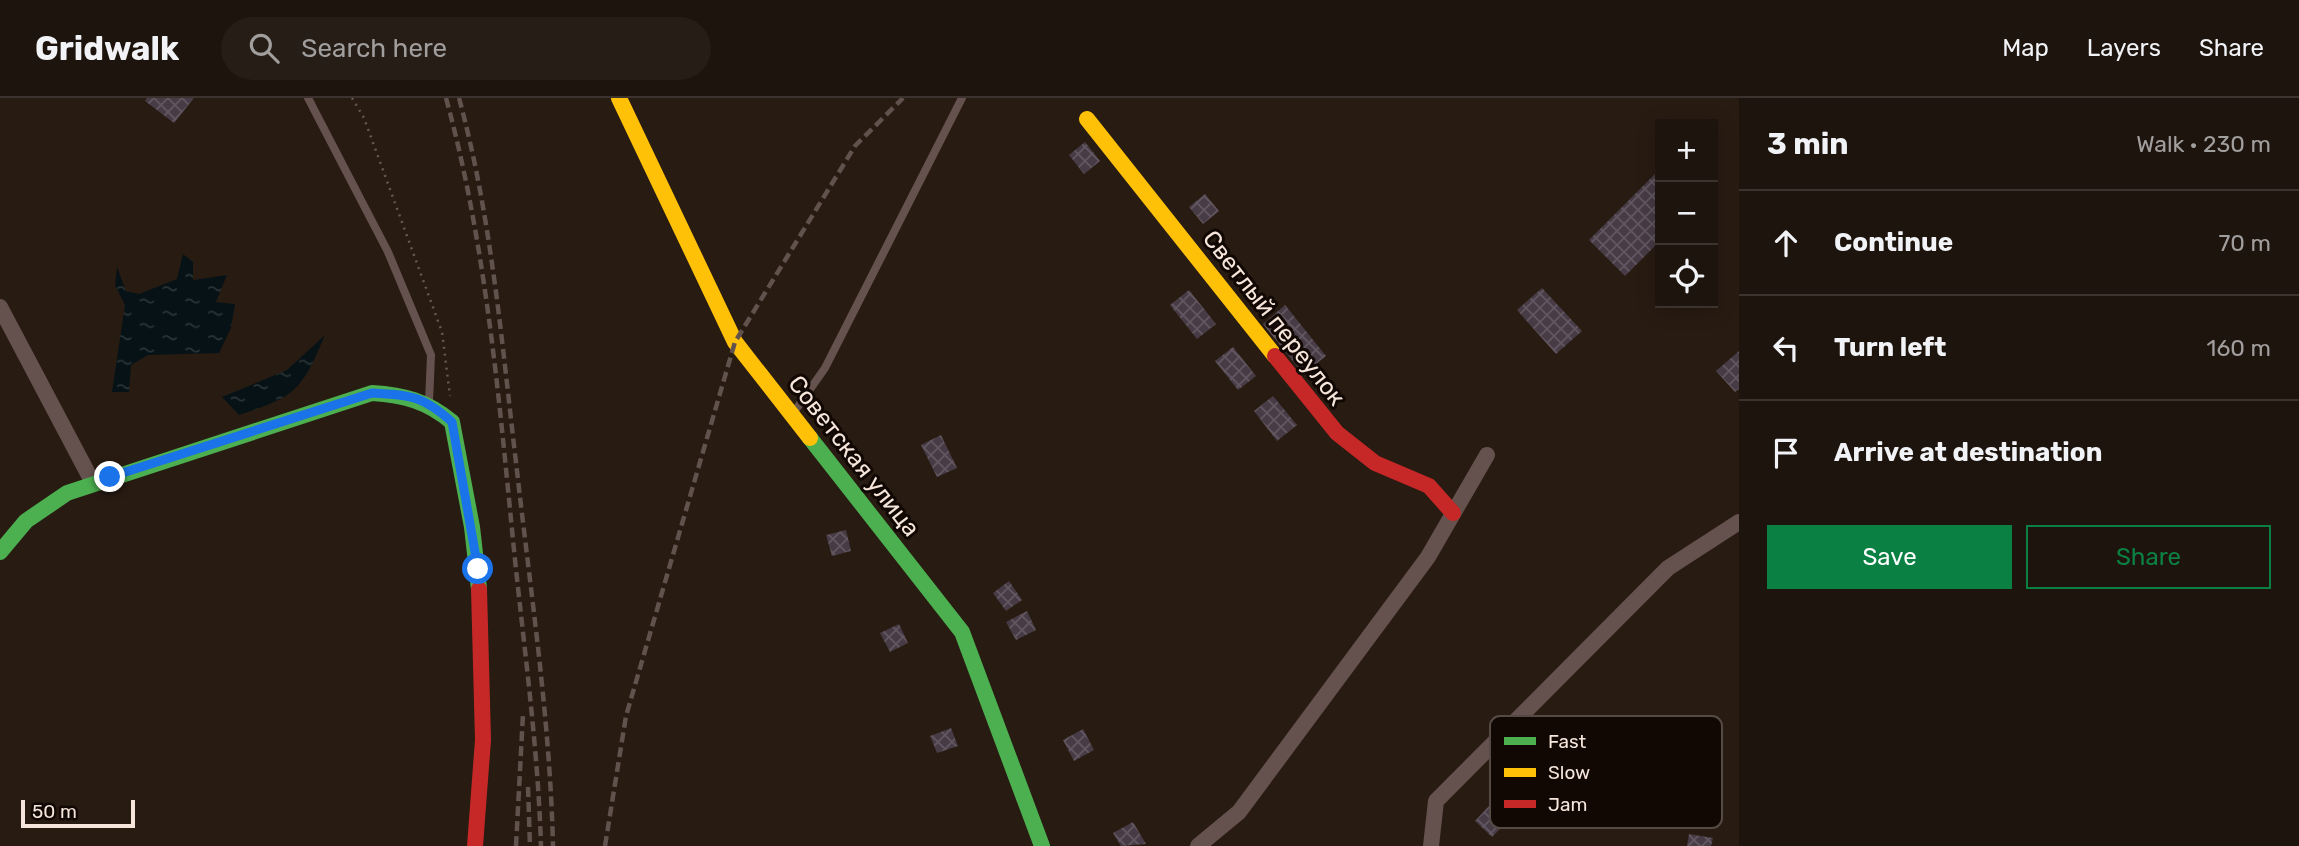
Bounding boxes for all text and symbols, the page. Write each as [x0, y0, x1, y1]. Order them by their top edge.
search box [221, 17, 711, 80]
text: Gridwalk [35, 29, 179, 68]
icon: search [245, 29, 283, 67]
text: Search here [301, 33, 447, 64]
text: Map [2002, 34, 2049, 62]
text: Layers [2087, 34, 2161, 62]
text: Share [2199, 34, 2264, 62]
map controls [1655, 119, 1718, 308]
button: + [1655, 119, 1718, 182]
text: 3 min [1767, 126, 1849, 162]
text: Walk · 230 m [2136, 130, 2271, 158]
button: − [1655, 182, 1718, 245]
icon: ahead [1767, 224, 1805, 262]
street label: Светлый переулок [1197, 225, 1351, 411]
text: Continue [1834, 227, 1953, 258]
text: 70 m [2219, 229, 2271, 257]
button: locate [1655, 245, 1718, 308]
icon: left [1767, 329, 1805, 367]
text: Turn left [1834, 332, 1946, 363]
text: 160 m [2207, 334, 2271, 362]
street label: Советская улица [783, 370, 925, 542]
icon: arrive [1767, 434, 1805, 472]
text: Arrive at destination [1834, 437, 2102, 468]
route end [94, 461, 125, 492]
button: Save [1767, 525, 2012, 589]
button: Share [2026, 525, 2271, 589]
route start [462, 553, 493, 584]
legend [1490, 716, 1722, 828]
text: Fast [1548, 730, 1587, 753]
text: Slow [1548, 761, 1590, 784]
text: Jam [1548, 793, 1587, 816]
scale bar [21, 797, 135, 829]
text: 50 m [32, 800, 77, 823]

